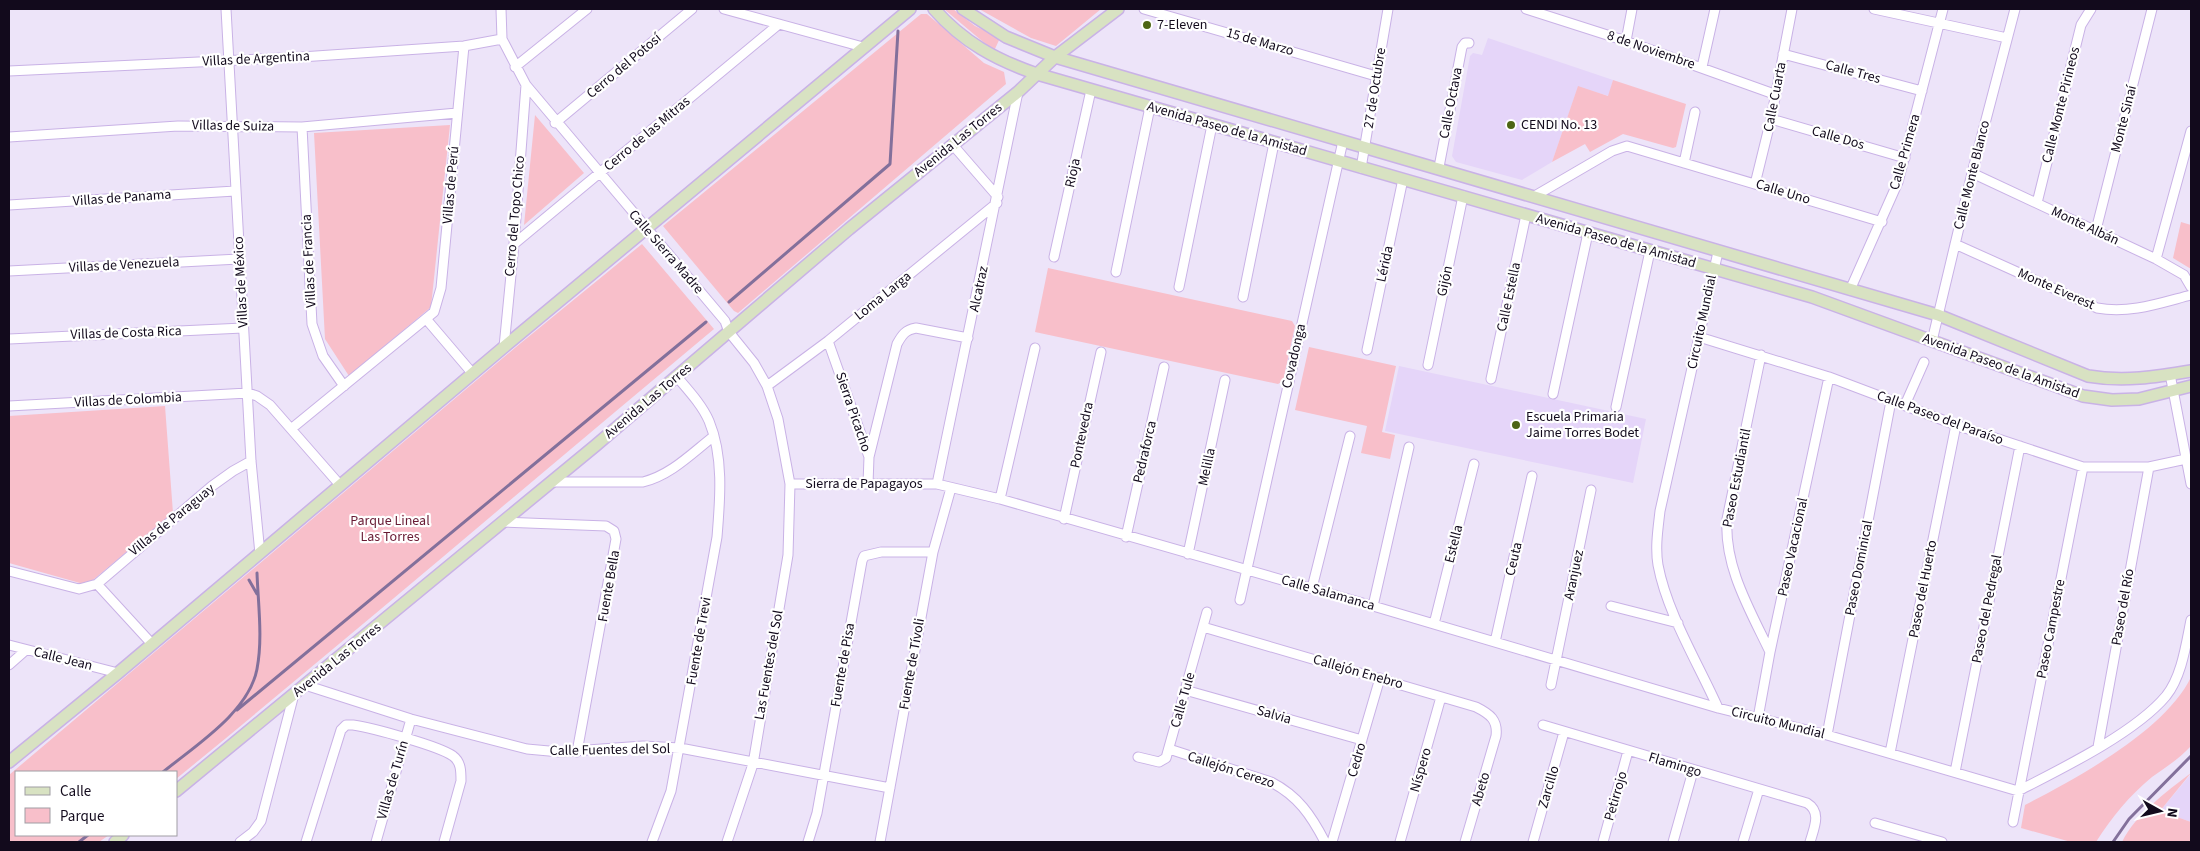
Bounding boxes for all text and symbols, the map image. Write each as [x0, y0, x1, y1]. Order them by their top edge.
place label: 7-Eleven [1157, 15, 1207, 35]
marker: 7-Eleven [1141, 19, 1153, 31]
street label: 15 de Marzo [1224, 23, 1296, 61]
street label: 8 de Noviembre [1604, 26, 1698, 74]
street label: Cerro del Potosí [582, 28, 666, 103]
street label: Calle Monte Pirineos [2037, 45, 2085, 165]
street label: Villas de Argentina [202, 46, 310, 72]
street label: 27 de Octubre [1359, 46, 1391, 130]
street label: Calle Tres [1823, 55, 1883, 89]
street label: Calle Cuarta [1758, 60, 1792, 134]
street label: Calle Octava [1434, 66, 1468, 140]
street label: Monte Sinaí [2106, 83, 2142, 155]
street label: Cerro de las Mitras [599, 92, 695, 176]
street label: Avenida Paseo de la Amistad [1145, 97, 1309, 161]
street label: Avenida Las Torres [909, 98, 1007, 182]
street label: Calle Primera [1885, 112, 1925, 192]
street label: Villas de Suiza [192, 115, 274, 137]
place label: CENDI No. 13 [1521, 115, 1597, 135]
street label: Calle Monte Blanco [1949, 118, 1995, 232]
marker: CENDI No. 13 [1505, 119, 1517, 131]
street label: Calle Dos [1809, 121, 1867, 155]
street label: Villas de Perú [438, 145, 464, 225]
street label: Cerro del Topo Chico [500, 155, 530, 277]
street label: Rioja [1060, 156, 1086, 190]
street label: Calle Uno [1753, 174, 1813, 210]
street label: Villas de Panama [72, 185, 172, 211]
street label: Monte Albán [2048, 201, 2122, 251]
street label: Calle Sierra Madre [624, 206, 708, 298]
street label: Avenida Paseo de la Amistad [1534, 209, 1698, 273]
street label: Villas de Francia [297, 214, 321, 308]
street label: Villas de México [229, 236, 253, 328]
street label: Lérida [1371, 244, 1399, 284]
street label: Villas de Venezuela [68, 252, 180, 278]
street label: Calle Estella [1492, 260, 1526, 334]
street label: Monte Everest [2014, 263, 2098, 315]
street label: Alcatraz [964, 264, 994, 314]
street label: Gijón [1432, 264, 1458, 298]
street label: Loma Larga [850, 267, 916, 325]
street label: Circuito Mundial [1682, 273, 1722, 371]
street label: Villas de Costa Rica [70, 321, 182, 345]
street label: Covadonga [1277, 322, 1311, 390]
street label: Avenida Paseo de la Amistad [1920, 328, 2082, 404]
street label: Avenida Las Torres [600, 358, 696, 444]
street label: Sierra Picacho [830, 369, 876, 455]
street label: Calle Paseo del Paraíso [1874, 386, 2006, 450]
street label: Villas de Colombia [74, 387, 182, 413]
street label: Pontevedra [1065, 400, 1099, 470]
place label: Escuela Primaria Jaime Torres Bodet [1526, 407, 1639, 443]
street label: Pedraforca [1128, 419, 1162, 485]
marker: Escuela Primaria Jaime Torres Bodet [1510, 419, 1522, 431]
street label: Paseo Estudiantil [1718, 426, 1756, 529]
street label: Melilla [1193, 446, 1221, 488]
street label: Sierra de Papagayos [805, 474, 923, 494]
street label: Villas de Paraguay [125, 479, 220, 561]
street label: Paseo Vacacional [1773, 495, 1813, 598]
park label: Parque Lineal Las Torres [350, 511, 430, 547]
street label: Paseo Dominical [1840, 518, 1878, 617]
street label: Estella [1440, 523, 1468, 565]
street label: Paseo del Huerto [1904, 538, 1942, 640]
street label: Ceuta [1500, 540, 1528, 578]
street label: Aranjuez [1559, 548, 1589, 602]
street label: Fuente Bella [593, 549, 625, 623]
street label: Paseo del Pedregal [1967, 553, 2007, 665]
street label: Paseo del Río [2106, 567, 2140, 647]
street label: Calle Salamanca [1279, 570, 1377, 616]
street label: Paseo Campestre [2032, 578, 2070, 680]
street label: Fuente de Trevi [681, 595, 717, 687]
street label: Las Fuentes del Sol [749, 608, 789, 722]
street label: Fuente de Tívoli [894, 617, 930, 711]
street label: Avenida Las Torres [288, 618, 386, 702]
street label: Fuente de Pisa [826, 621, 860, 709]
street label: Calle Jean [31, 642, 95, 676]
street label: Callejón Enebro [1311, 650, 1405, 694]
street label: Calle Tule [1166, 670, 1200, 730]
street label: Salvia [1254, 701, 1294, 729]
street label: Circuito Mundial [1729, 702, 1827, 744]
street label: Villas de Turín [372, 738, 414, 822]
street label: Calle Fuentes del Sol [549, 739, 671, 761]
street label: Cedro [1343, 740, 1371, 780]
street label: Níspero [1405, 745, 1437, 795]
street label: Callejón Cerezo [1185, 746, 1277, 794]
street label: Flamingo [1646, 747, 1704, 783]
street label: Zarcillo [1533, 763, 1565, 811]
street label: Petirrojo [1599, 769, 1633, 823]
street label: Abeto [1467, 770, 1495, 808]
legend [15, 771, 178, 836]
text: Calle [60, 781, 91, 802]
north arrow [2135, 786, 2185, 836]
text: Parque [60, 806, 104, 827]
text: N [2161, 807, 2182, 819]

